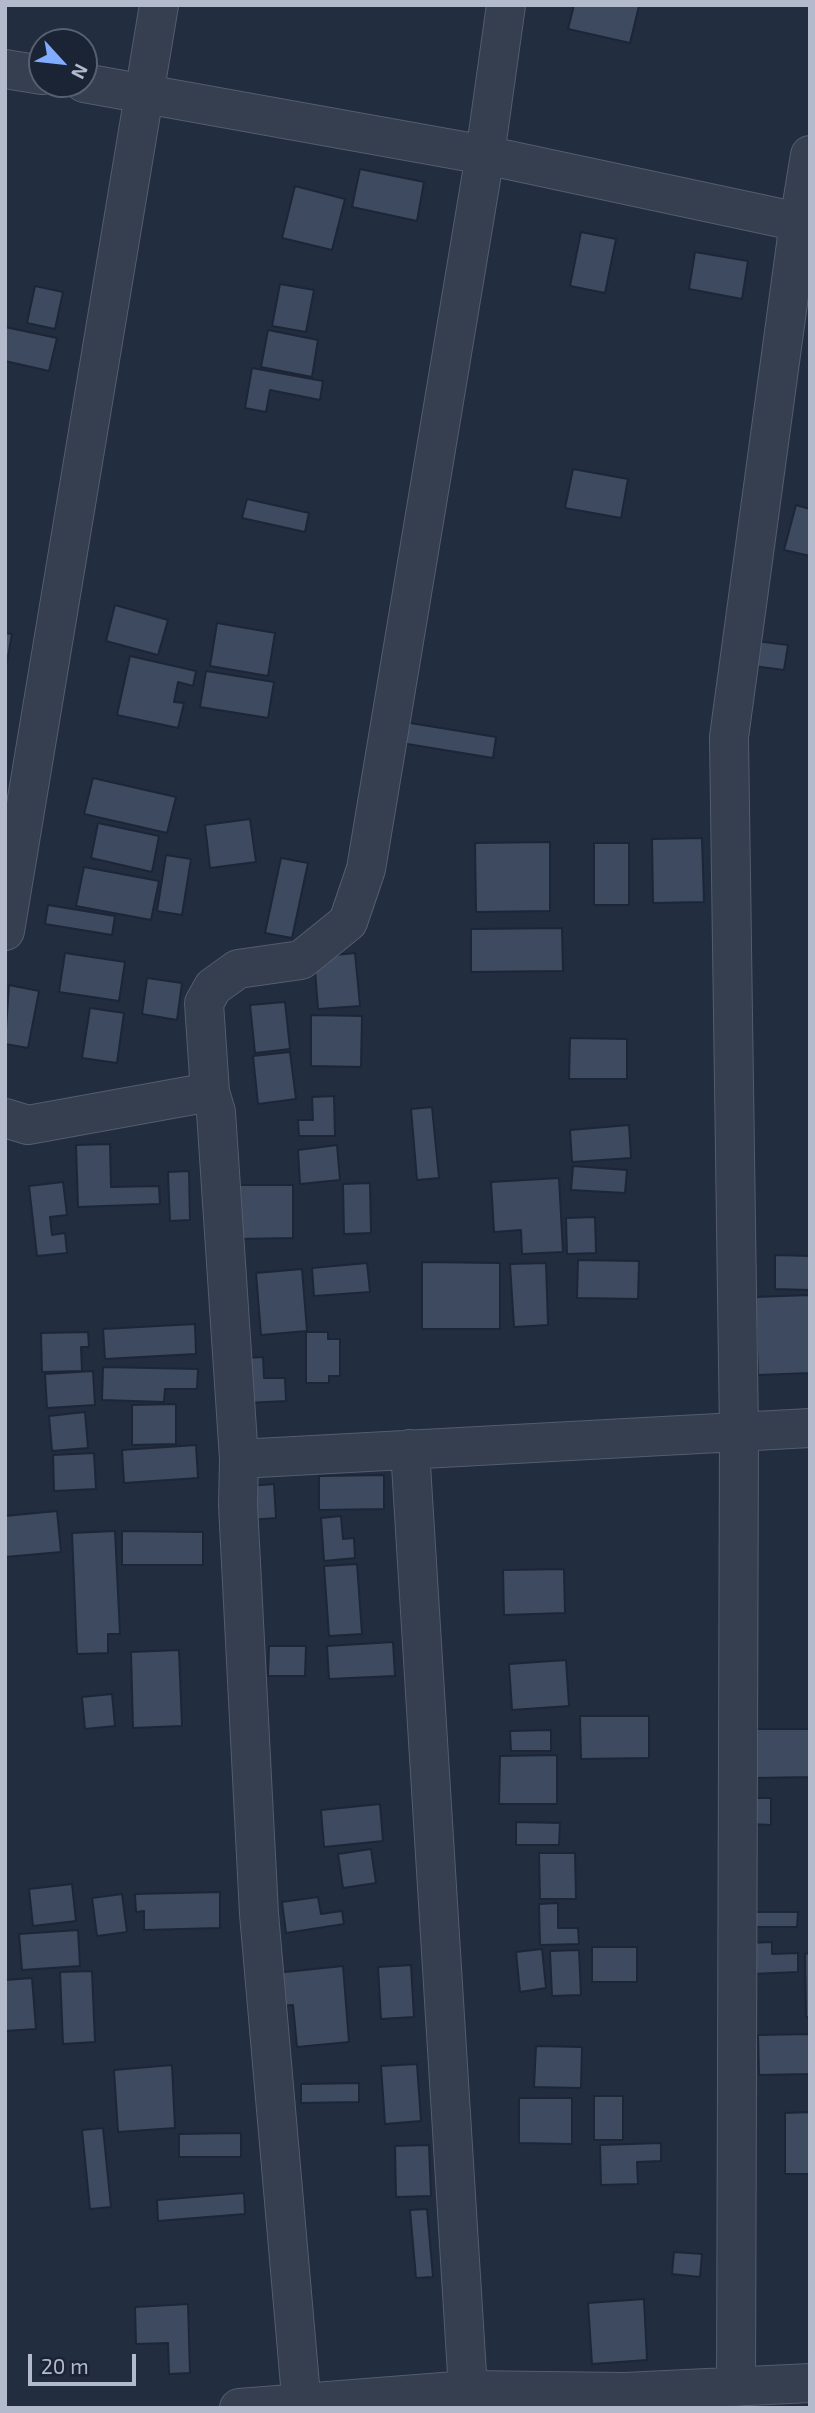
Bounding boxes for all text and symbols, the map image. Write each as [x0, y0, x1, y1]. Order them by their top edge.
north arrow [28, 28, 98, 98]
text: N [67, 61, 94, 83]
scale bar [32, 2340, 140, 2384]
text: 20 m [41, 2353, 89, 2378]

